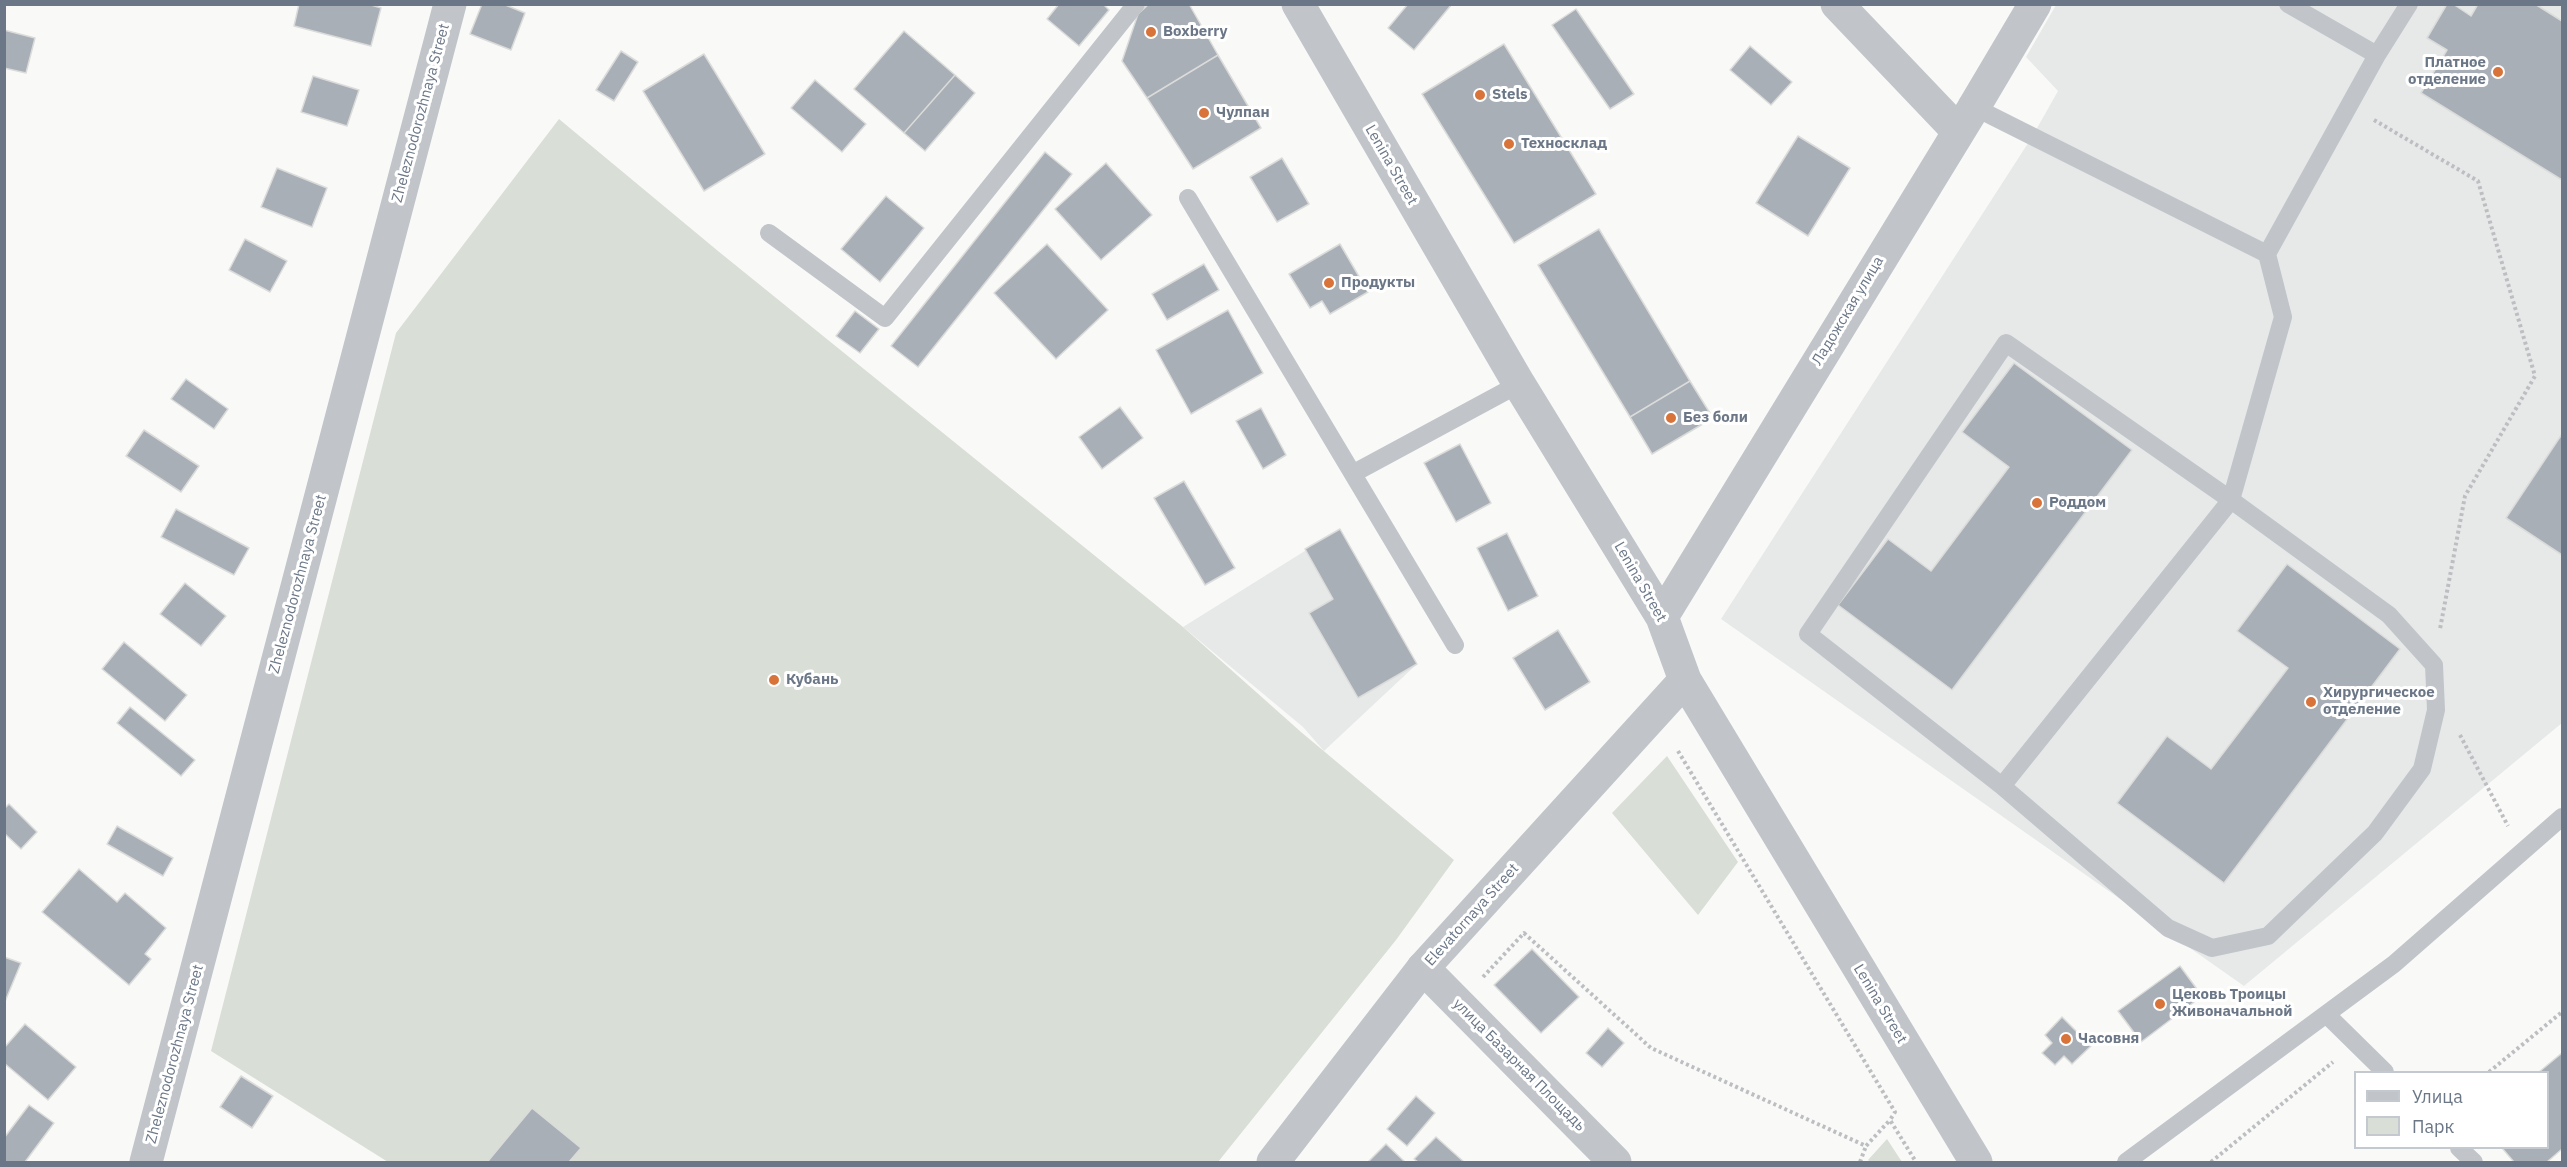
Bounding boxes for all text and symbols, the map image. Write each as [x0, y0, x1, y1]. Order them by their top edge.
street label: Zheleznodorozhnaya Street [388, 22, 454, 204]
place label: Boxberry [1163, 23, 1227, 41]
marker: Boxberry [1144, 25, 1158, 39]
place label: Платное отделение [2408, 54, 2486, 89]
marker: Платное отделение [2491, 65, 2505, 79]
place label: Stels [1492, 86, 1528, 104]
marker: Stels [1473, 88, 1487, 102]
place label: Чулпан [1216, 104, 1270, 122]
marker: Чулпан [1197, 106, 1211, 120]
street label: Lenina Street [1361, 122, 1421, 208]
place label: Техносклад [1521, 135, 1607, 153]
marker: Техносклад [1502, 137, 1516, 151]
street label: Ладожская улица [1808, 253, 1888, 369]
place label: Продукты [1341, 274, 1415, 292]
marker: Продукты [1322, 276, 1336, 290]
place label: Без боли [1683, 409, 1748, 427]
marker: Без боли [1664, 411, 1678, 425]
street label: Zheleznodorozhnaya Street [265, 493, 331, 675]
place label: Роддом [2049, 494, 2106, 512]
marker: Роддом [2030, 496, 2044, 510]
street label: Lenina Street [1610, 539, 1670, 625]
place label: Кубань [786, 671, 838, 689]
marker: Кубань [767, 673, 781, 687]
place label: Хирургическое отделение [2323, 684, 2435, 719]
marker: Хирургическое отделение [2304, 695, 2318, 709]
street label: Elevatornaya Street [1421, 860, 1523, 970]
street label: Lenina Street [1849, 961, 1911, 1047]
street label: Zheleznodorozhnaya Street [142, 963, 208, 1145]
place label: Цековь Троицы Живоначальной [2172, 986, 2292, 1021]
street label: улица Базарная Площадь [1449, 995, 1589, 1135]
marker: Цековь Троицы Живоначальной [2153, 997, 2167, 1011]
place label: Часовня [2078, 1030, 2139, 1048]
marker: Часовня [2059, 1032, 2073, 1046]
legend [2354, 1071, 2549, 1149]
text: Улица [2412, 1085, 2463, 1108]
text: Парк [2412, 1115, 2454, 1138]

